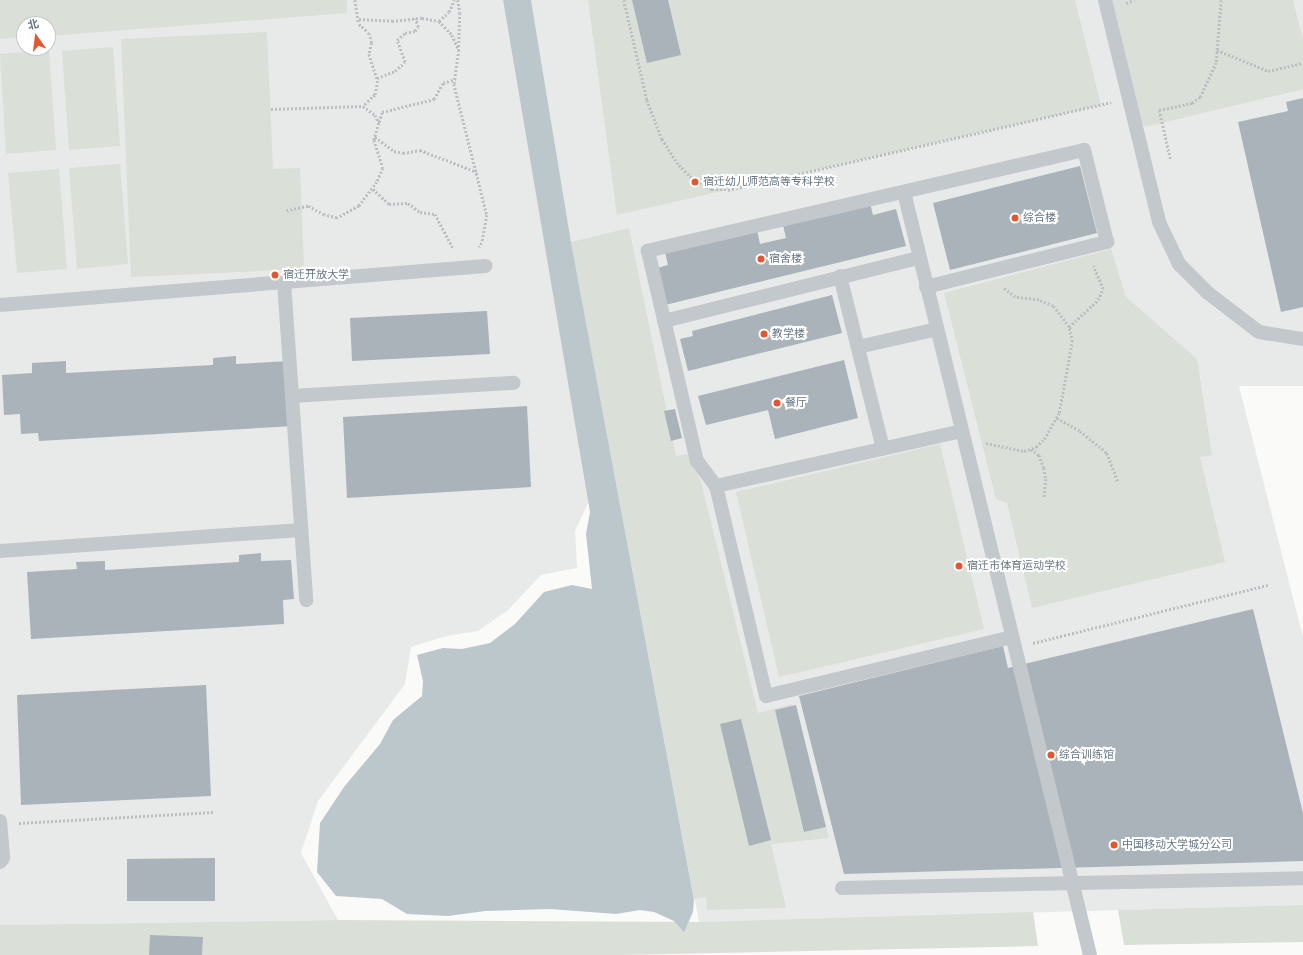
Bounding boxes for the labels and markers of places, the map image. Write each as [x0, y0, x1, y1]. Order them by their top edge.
place label: 宿迁幼儿师范高等专科学校 [703, 175, 835, 189]
marker: 宿迁幼儿师范高等专科学校 [690, 177, 700, 187]
place label: 综合楼 [1023, 211, 1056, 225]
marker: 综合楼 [1010, 213, 1020, 223]
place label: 宿舍楼 [769, 252, 802, 266]
marker: 宿舍楼 [756, 254, 766, 264]
place label: 宿迁开放大学 [283, 268, 349, 282]
marker: 宿迁开放大学 [270, 270, 280, 280]
place label: 教学楼 [772, 327, 805, 341]
marker: 教学楼 [759, 329, 769, 339]
place label: 餐厅 [785, 396, 807, 410]
marker: 餐厅 [772, 398, 782, 408]
place label: 宿迁市体育运动学校 [967, 559, 1066, 573]
marker: 宿迁市体育运动学校 [954, 561, 964, 571]
place label: 综合训练馆 [1059, 748, 1114, 762]
marker: 综合训练馆 [1046, 750, 1056, 760]
place label: 中国移动大学城分公司 [1122, 838, 1232, 852]
marker: 中国移动大学城分公司 [1109, 840, 1119, 850]

